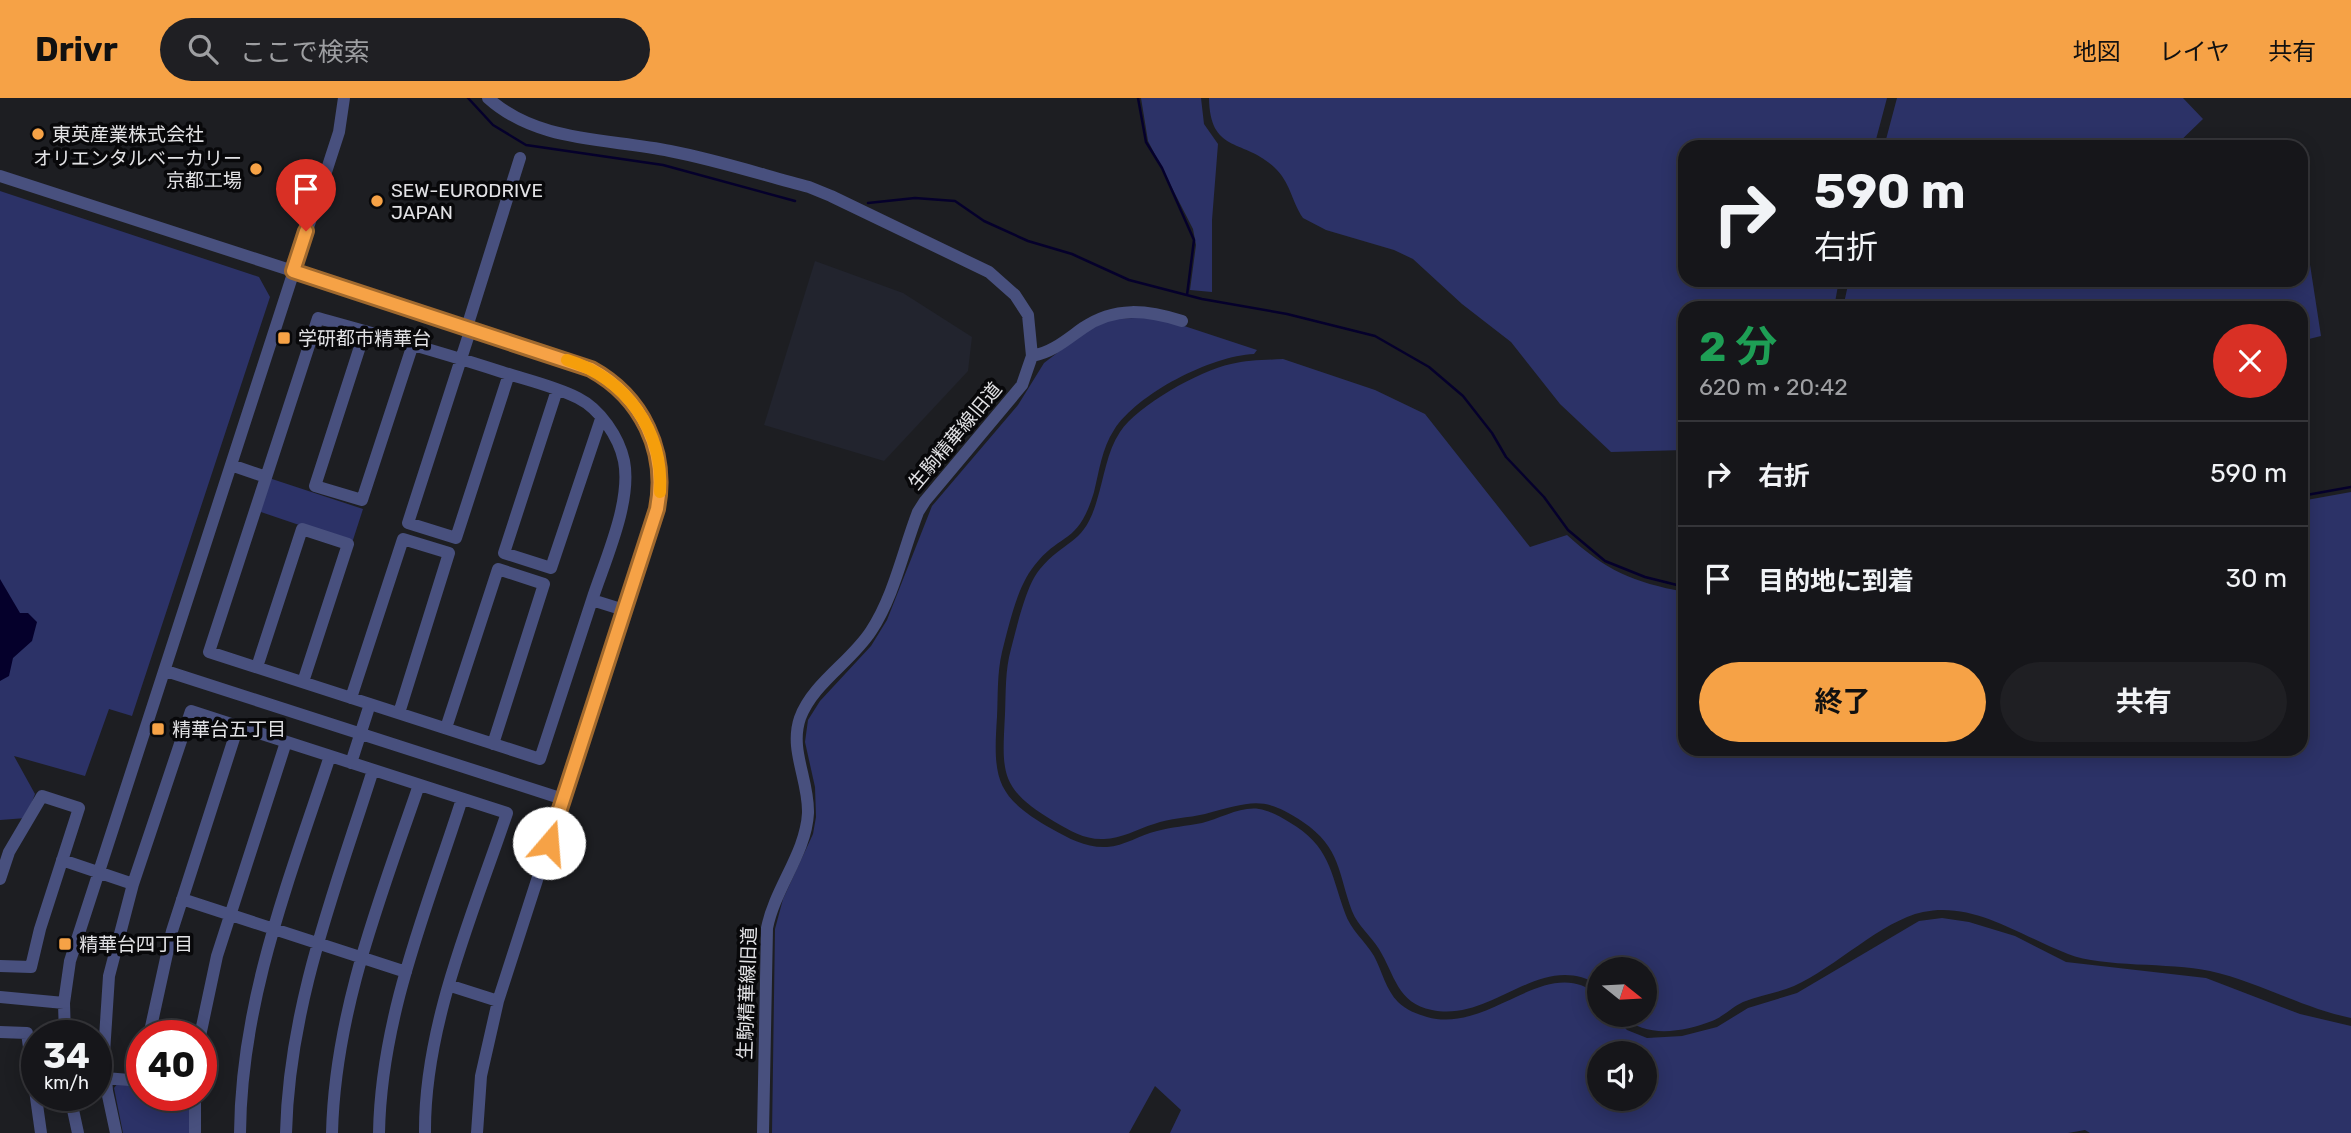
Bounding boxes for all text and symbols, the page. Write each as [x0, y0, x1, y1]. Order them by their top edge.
search box [160, 18, 650, 81]
text: Drivr [35, 30, 118, 69]
icon: search [184, 30, 222, 68]
text: ここで検索 [240, 37, 370, 68]
text: 地図 [2073, 38, 2121, 66]
text: レイヤ [2159, 38, 2230, 66]
text: 共有 [2268, 38, 2316, 66]
place label: 東英産業株式会社 [52, 123, 204, 146]
marker: 東英産業株式会社 [30, 126, 46, 142]
place label: オリエンタルベーカリー 京都工場 [33, 147, 242, 192]
pin [276, 159, 336, 231]
marker: オリエンタルベーカリー 京都工場 [248, 161, 264, 177]
text: 590 m [1814, 162, 1966, 220]
icon: right [1699, 168, 1790, 259]
icon: arrive [287, 170, 325, 208]
place label: SEW-EURODRIVE JAPAN [391, 179, 543, 224]
marker: SEW-EURODRIVE JAPAN [369, 193, 385, 209]
text: 右折 [1814, 228, 1878, 266]
text: 2 分 [1699, 322, 1777, 372]
button: close [2213, 324, 2287, 398]
place label: 学研都市精華台 [298, 327, 431, 350]
marker: 学研都市精華台 [276, 330, 292, 346]
text: 620 m · 20:42 [1699, 373, 1848, 401]
street label: 生駒精華線旧道 [903, 378, 1007, 494]
icon: right [1699, 455, 1737, 493]
text: 590 m [2210, 458, 2287, 489]
text: 右折 [1758, 461, 1810, 492]
icon: arrive [1699, 560, 1737, 598]
text: 30 m [2225, 563, 2287, 594]
text: 目的地に到着 [1758, 566, 1914, 597]
button: 終了 [1699, 662, 1986, 742]
button: 共有 [2000, 662, 2287, 742]
place label: 精華台五丁目 [172, 718, 286, 741]
marker: 精華台五丁目 [150, 721, 166, 737]
position arrow [512, 806, 586, 880]
street label: 生駒精華線旧道 [733, 926, 761, 1060]
place label: 精華台四丁目 [79, 933, 193, 956]
marker: 精華台四丁目 [57, 936, 73, 952]
north arrow [1587, 957, 1657, 1027]
map controls [1587, 957, 1657, 1111]
speed limit sign: 40 [126, 1020, 217, 1111]
text: 34 [43, 1035, 90, 1077]
button: sound [1587, 1041, 1657, 1111]
text: km/h [44, 1072, 89, 1094]

